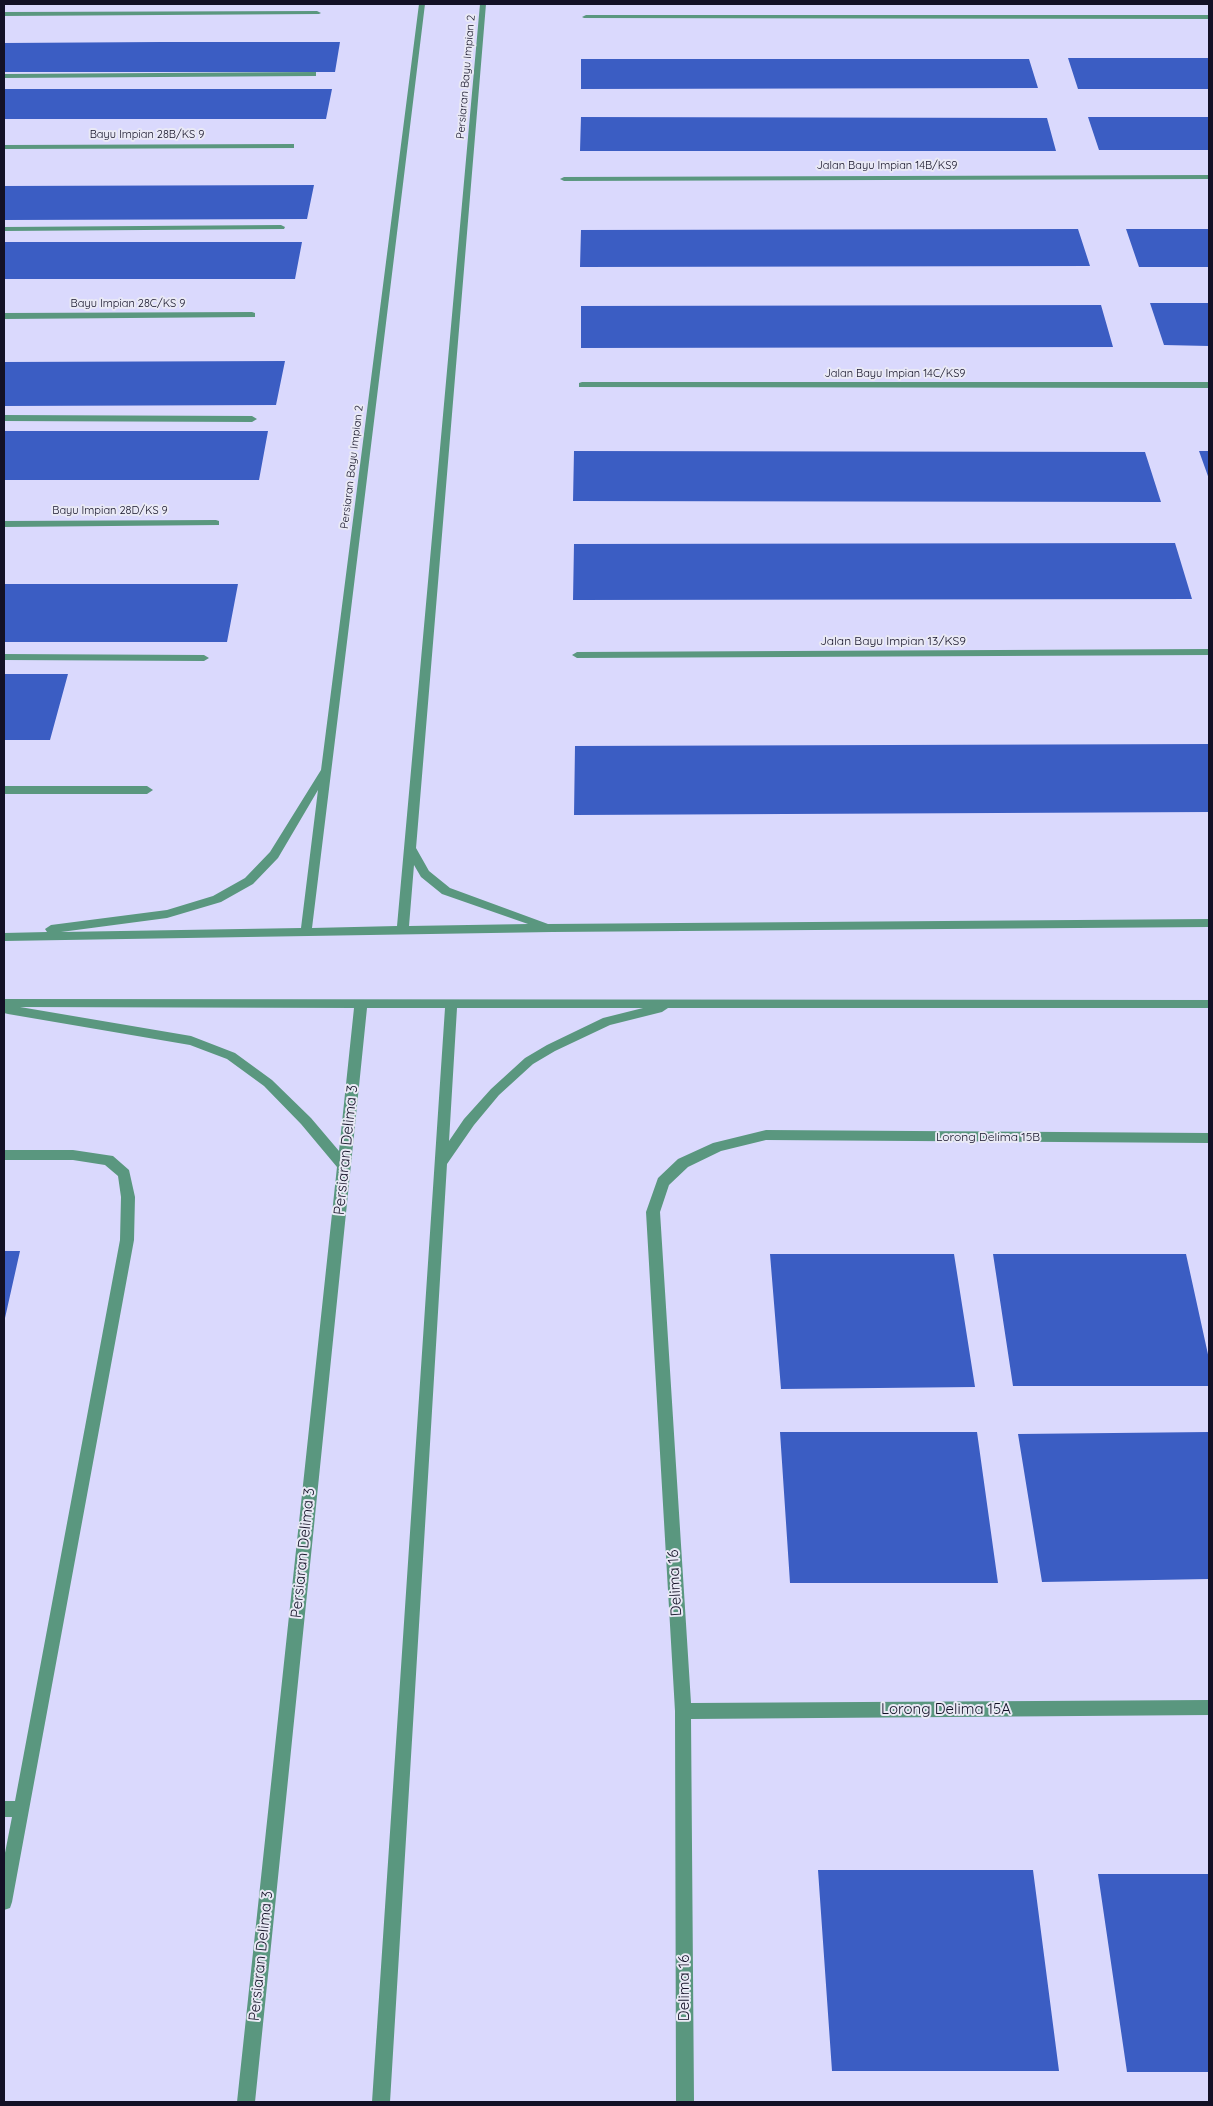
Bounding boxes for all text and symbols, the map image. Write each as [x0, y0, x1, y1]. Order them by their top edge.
street label: Persiaran Bayu Impian 2 [454, 14, 478, 140]
street label: Bayu Impian 28B/KS 9 [90, 128, 204, 142]
street label: Jalan Bayu Impian 14B/KS9 [817, 159, 957, 173]
street label: Bayu Impian 28C/KS 9 [71, 297, 185, 311]
street label: Jalan Bayu Impian 14C/KS9 [825, 367, 965, 381]
street label: Persiaran Bayu Impian 2 [338, 404, 366, 530]
street label: Bayu Impian 28D/KS 9 [52, 504, 168, 518]
street label: Jalan Bayu Impian 13/KS9 [820, 634, 966, 648]
street label: Persiaran Delima 3 [330, 1084, 362, 1216]
street label: Lorong Delima 15B [936, 1130, 1040, 1144]
street label: Persiaran Delima 3 [287, 1487, 319, 1619]
street label: Delima 16 [664, 1549, 686, 1617]
street label: Lorong Delima 15A [881, 1700, 1011, 1718]
street label: Persiaran Delima 3 [245, 1890, 277, 2022]
street label: Delima 16 [675, 1955, 693, 2021]

